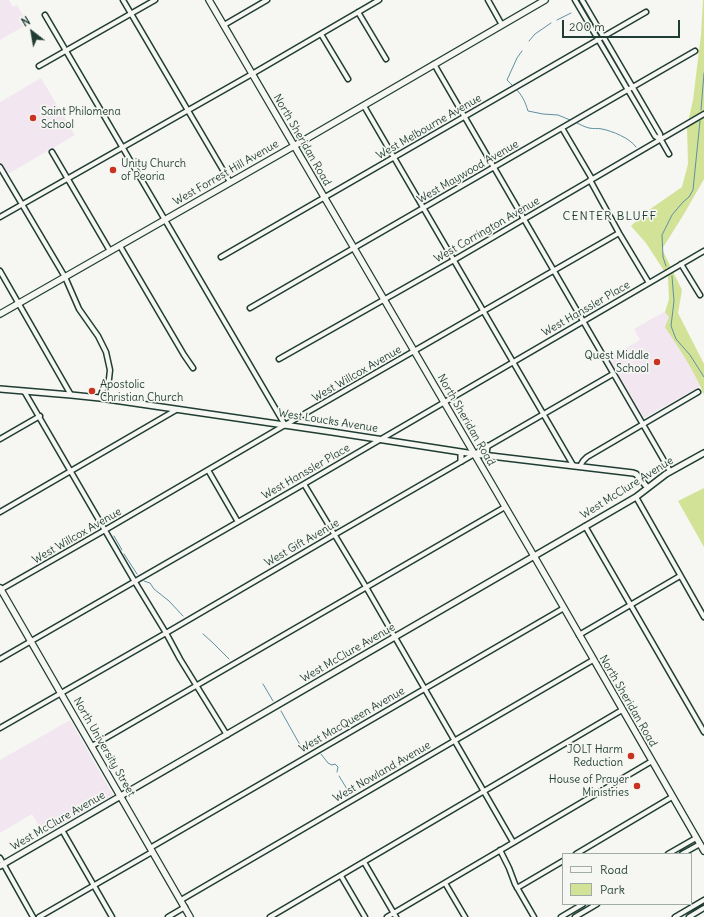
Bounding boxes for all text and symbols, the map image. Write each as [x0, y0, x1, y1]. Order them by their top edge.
north arrow [12, 12, 52, 52]
scale bar [564, 12, 682, 38]
text: N [19, 14, 33, 30]
text: 200 m [569, 19, 605, 34]
street label: North Sheridan Road [270, 92, 334, 188]
street label: West Melbourne Avenue [374, 92, 484, 162]
place label: Saint Philomena School [41, 105, 121, 131]
marker: Saint Philomena School [28, 113, 38, 123]
street label: West Forrest Hill Avenue [171, 137, 281, 209]
street label: West Maywood Avenue [415, 138, 521, 206]
place label: Unity Church of Peoria [121, 157, 186, 183]
marker: Unity Church of Peoria [108, 165, 118, 175]
street label: West Corrington Avenue [432, 194, 542, 266]
district label: CENTER BLUFF [563, 210, 657, 224]
street label: West Hanssler Place [540, 278, 632, 340]
street label: West Willcox Avenue [310, 343, 404, 405]
place label: Quest Middle School [584, 349, 649, 375]
marker: Quest Middle School [652, 357, 662, 367]
street label: North Sheridan Road [434, 372, 498, 468]
place label: Apostolic Christian Church [100, 378, 183, 404]
marker: Apostolic Christian Church [87, 386, 97, 396]
street label: West Loucks Avenue [277, 407, 379, 435]
street label: West Hanssler Place [260, 441, 352, 503]
street label: West McClure Avenue [578, 454, 676, 522]
street label: West Willcox Avenue [30, 505, 124, 567]
street label: West Gift Avenue [262, 516, 342, 570]
street label: West McClure Avenue [298, 621, 398, 685]
street label: North Sheridan Road [596, 653, 660, 749]
street label: West MacQueen Avenue [297, 684, 407, 756]
street label: North University Street [70, 695, 138, 799]
street label: West Nowland Avenue [331, 739, 433, 805]
place label: JOLT Harm Reduction [567, 743, 623, 769]
marker: JOLT Harm Reduction [626, 751, 636, 761]
place label: House of Prayer Ministries [549, 773, 629, 799]
marker: House of Prayer Ministries [632, 781, 642, 791]
street label: West McClure Avenue [8, 789, 108, 853]
legend [562, 853, 692, 905]
text: Road [600, 862, 628, 877]
text: Park [600, 882, 625, 897]

